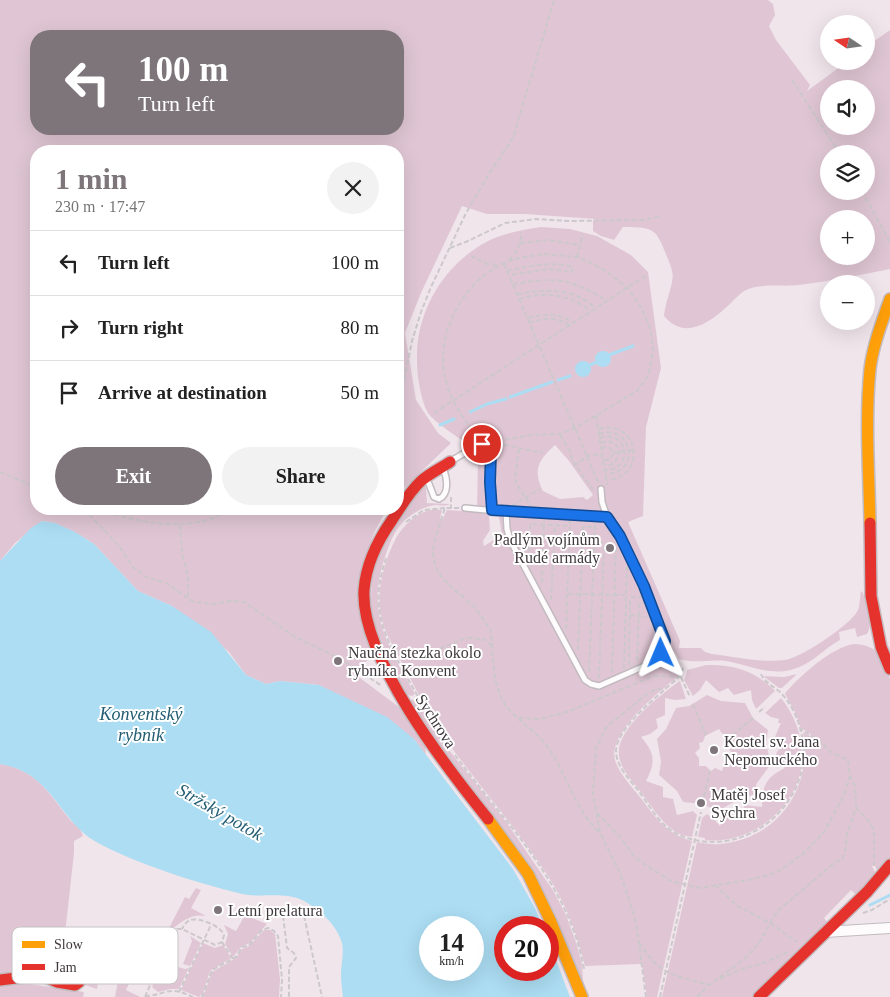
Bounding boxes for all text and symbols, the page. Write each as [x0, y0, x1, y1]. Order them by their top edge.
north arrow [820, 15, 875, 70]
map controls [820, 15, 875, 330]
icon: left [55, 50, 120, 115]
text: 100 m [138, 50, 228, 89]
button: sound [820, 80, 875, 135]
text: Turn left [138, 91, 215, 116]
button: layers [820, 145, 875, 200]
text: 1 min [55, 162, 128, 195]
button: close [327, 162, 379, 214]
text: 230 m · 17:47 [55, 198, 145, 215]
button: + [820, 210, 875, 265]
icon: left [55, 249, 83, 277]
text: Turn left [98, 252, 170, 273]
text: 100 m [331, 252, 379, 273]
button: − [820, 275, 875, 330]
icon: right [55, 314, 83, 342]
text: Turn right [98, 317, 183, 338]
text: 80 m [340, 317, 379, 338]
icon: arrive [55, 379, 83, 407]
text: Arrive at destination [98, 382, 267, 403]
text: 50 m [340, 382, 379, 403]
pin [461, 423, 503, 465]
icon: arrive [468, 430, 496, 458]
button: Exit [55, 447, 212, 505]
button: Share [222, 447, 379, 505]
place label: Padlým vojínům Rudé armády [494, 531, 601, 567]
marker: Padlým vojínům Rudé armády [604, 542, 616, 554]
position arrow [634, 626, 686, 678]
place label: Naučná stezka okolo rybníka Konvent [348, 644, 481, 680]
marker: Naučná stezka okolo rybníka Konvent [332, 655, 344, 667]
street label: Sychrova [412, 691, 460, 752]
water label: Konventský rybník [99, 704, 182, 745]
place label: Kostel sv. Jana Nepomuckého [724, 733, 819, 769]
marker: Kostel sv. Jana Nepomuckého [708, 744, 720, 756]
water label: Stržský potok [174, 779, 267, 845]
place label: Matěj Josef Sychra [711, 786, 786, 822]
marker: Matěj Josef Sychra [695, 797, 707, 809]
place label: Letní prelatura [228, 902, 323, 920]
marker: Letní prelatura [212, 904, 224, 916]
speed limit sign: 20 [494, 916, 559, 981]
legend [12, 927, 178, 984]
text: 14 [439, 929, 464, 956]
text: Slow [54, 937, 84, 952]
text: km/h [439, 954, 464, 968]
text: Jam [54, 960, 77, 975]

